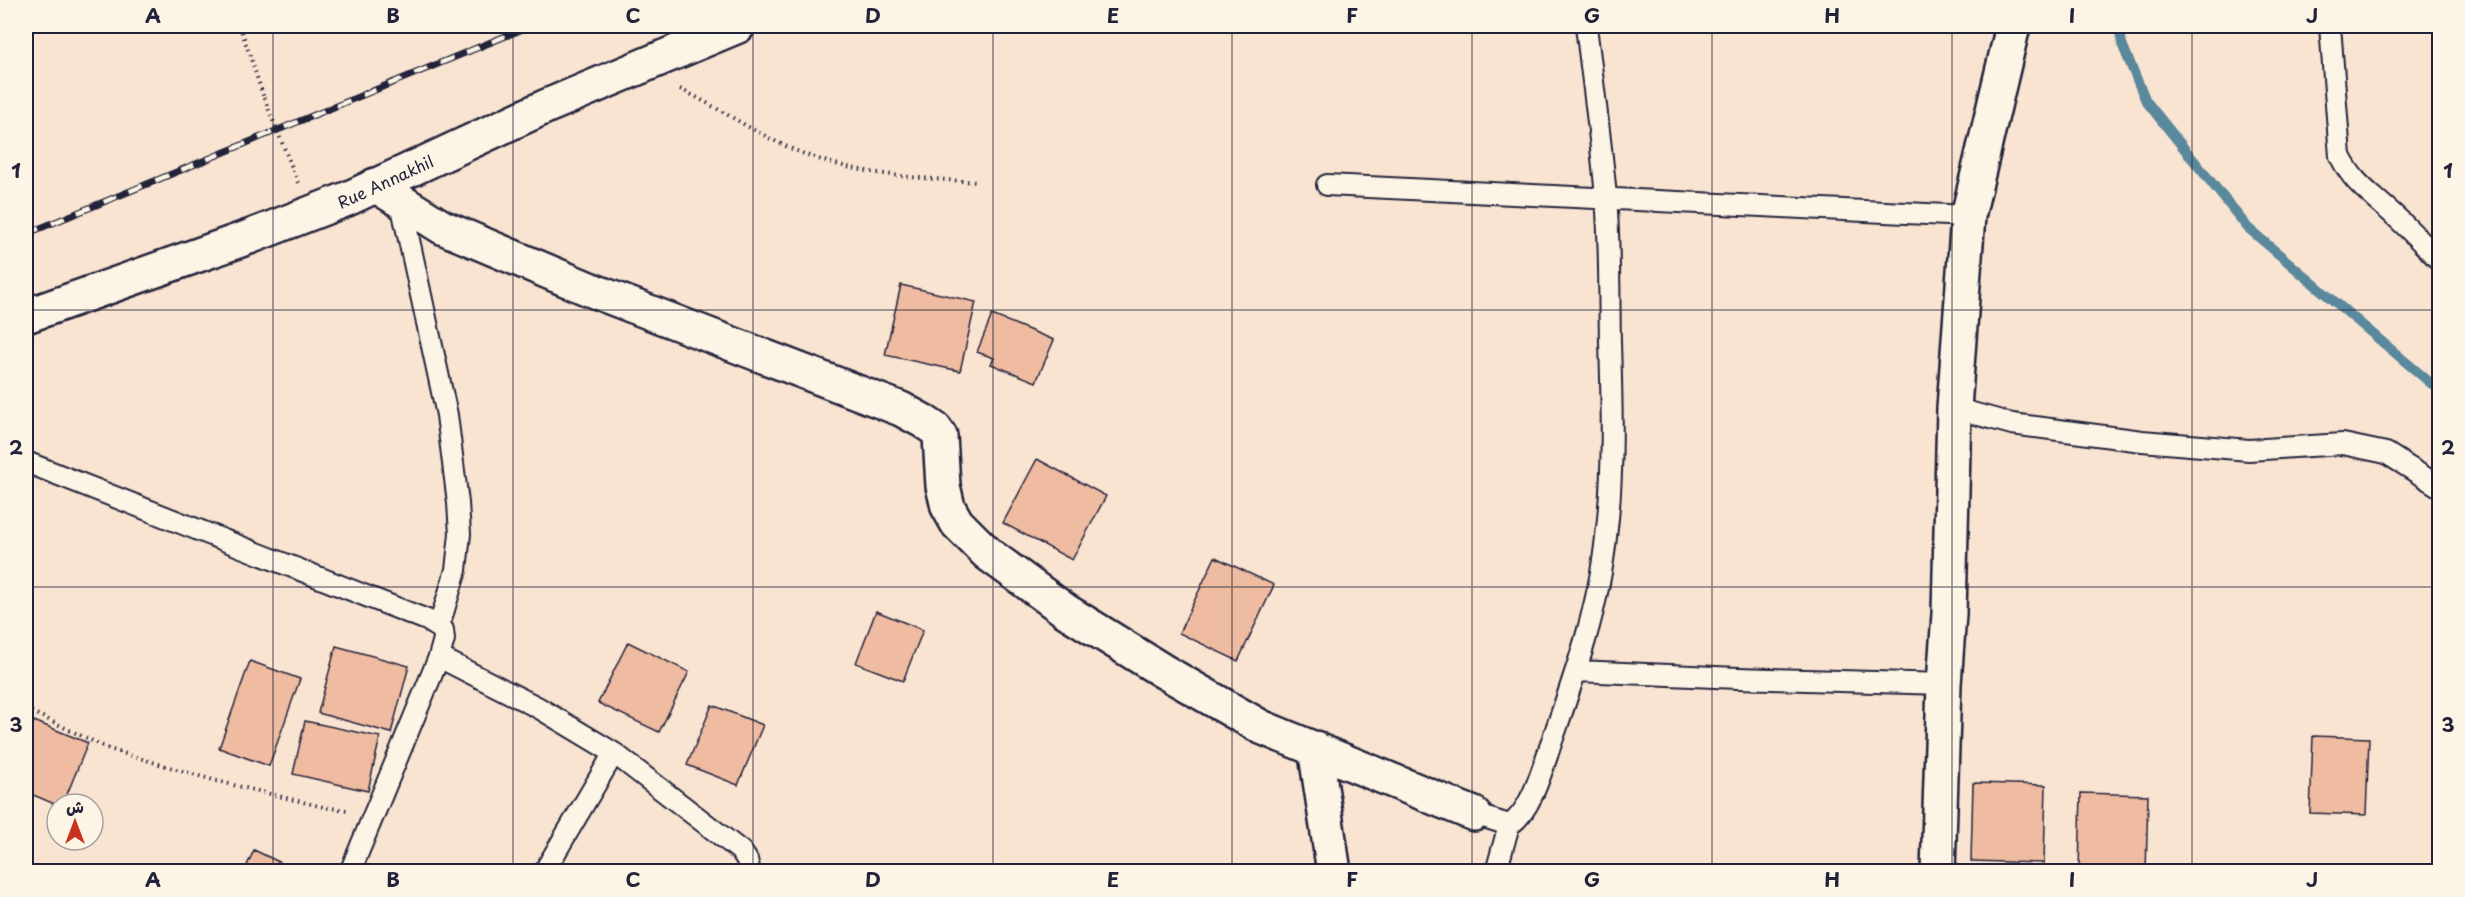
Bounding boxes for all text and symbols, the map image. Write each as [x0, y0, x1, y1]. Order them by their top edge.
text: A [145, 0, 161, 30]
text: B [386, 0, 400, 30]
text: C [625, 0, 641, 30]
text: D [865, 0, 881, 30]
text: E [1107, 0, 1119, 30]
text: F [1346, 0, 1358, 30]
text: G [1584, 0, 1600, 30]
text: H [1824, 0, 1840, 30]
text: I [2069, 0, 2075, 30]
text: J [2306, 0, 2318, 30]
street label: Rue Annakhil [334, 149, 437, 214]
text: 1 [11, 155, 21, 185]
text: 1 [2443, 155, 2453, 185]
text: 2 [9, 432, 23, 462]
text: 2 [2441, 432, 2455, 462]
text: 3 [9, 709, 23, 739]
text: 3 [2441, 709, 2455, 739]
north arrow [45, 792, 105, 852]
text: ش [66, 794, 84, 818]
text: A [145, 864, 161, 894]
text: B [386, 864, 400, 894]
text: C [625, 864, 641, 894]
text: D [865, 864, 881, 894]
text: E [1107, 864, 1119, 894]
text: F [1346, 864, 1358, 894]
text: G [1584, 864, 1600, 894]
text: H [1824, 864, 1840, 894]
text: I [2069, 864, 2075, 894]
text: J [2306, 864, 2318, 894]

